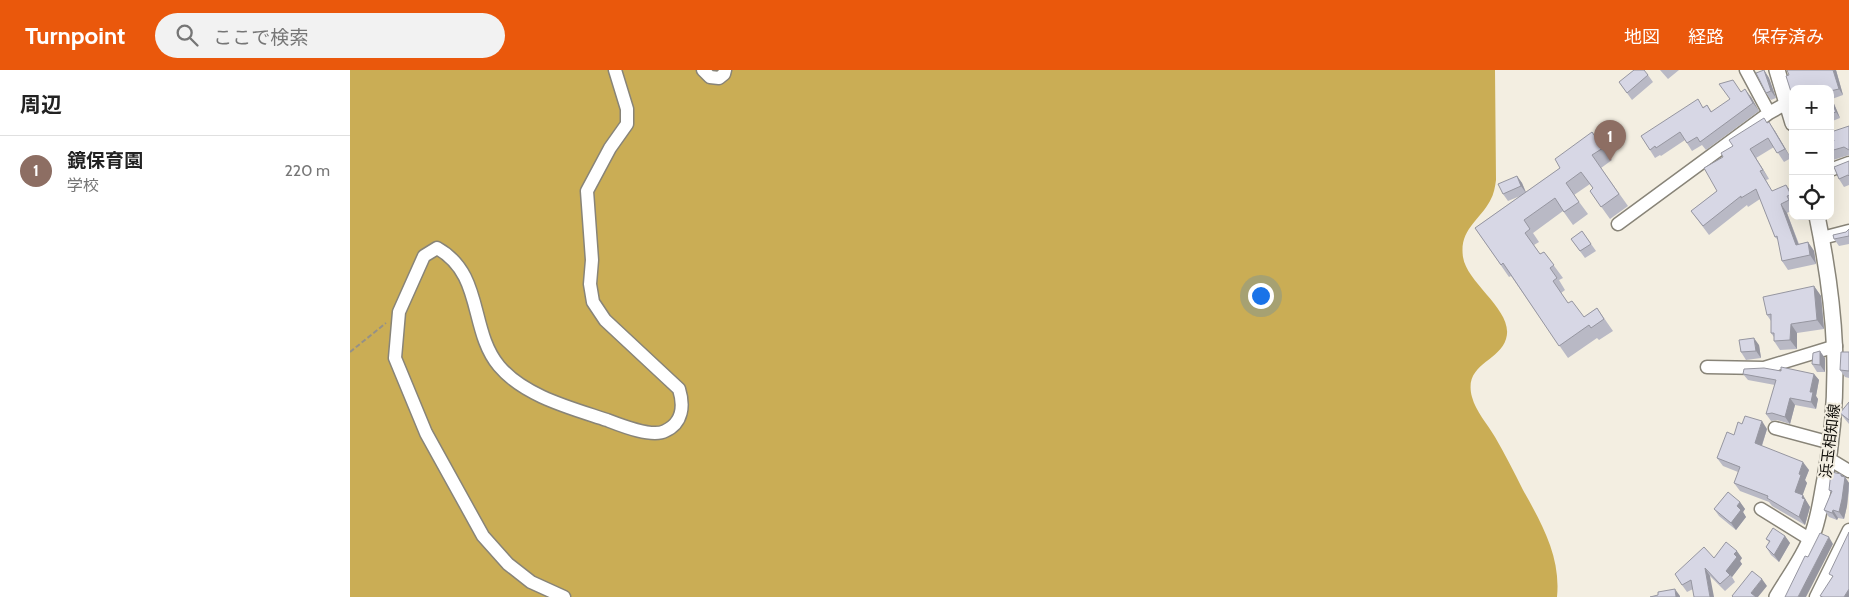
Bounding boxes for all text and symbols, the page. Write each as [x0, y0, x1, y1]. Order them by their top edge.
search box [155, 13, 505, 58]
text: Turnpoint [25, 21, 125, 50]
icon: search [173, 21, 201, 49]
text: ここで検索 [213, 26, 308, 49]
text: 地図 [1624, 26, 1660, 48]
text: 経路 [1688, 26, 1724, 48]
text: 保存済み [1752, 26, 1824, 48]
map controls [1789, 85, 1834, 220]
button: + [1789, 85, 1834, 130]
text: 周辺 [20, 92, 62, 117]
pin: 1 [1594, 120, 1626, 161]
button: − [1789, 130, 1834, 175]
text: 鏡保育園 [67, 149, 143, 172]
text: 1 [33, 161, 39, 180]
text: 220 m [284, 161, 330, 180]
button: locate [1789, 175, 1834, 220]
text: 学校 [67, 176, 99, 195]
your location [1248, 283, 1274, 309]
street label: 浜玉相知線 [1816, 403, 1844, 479]

